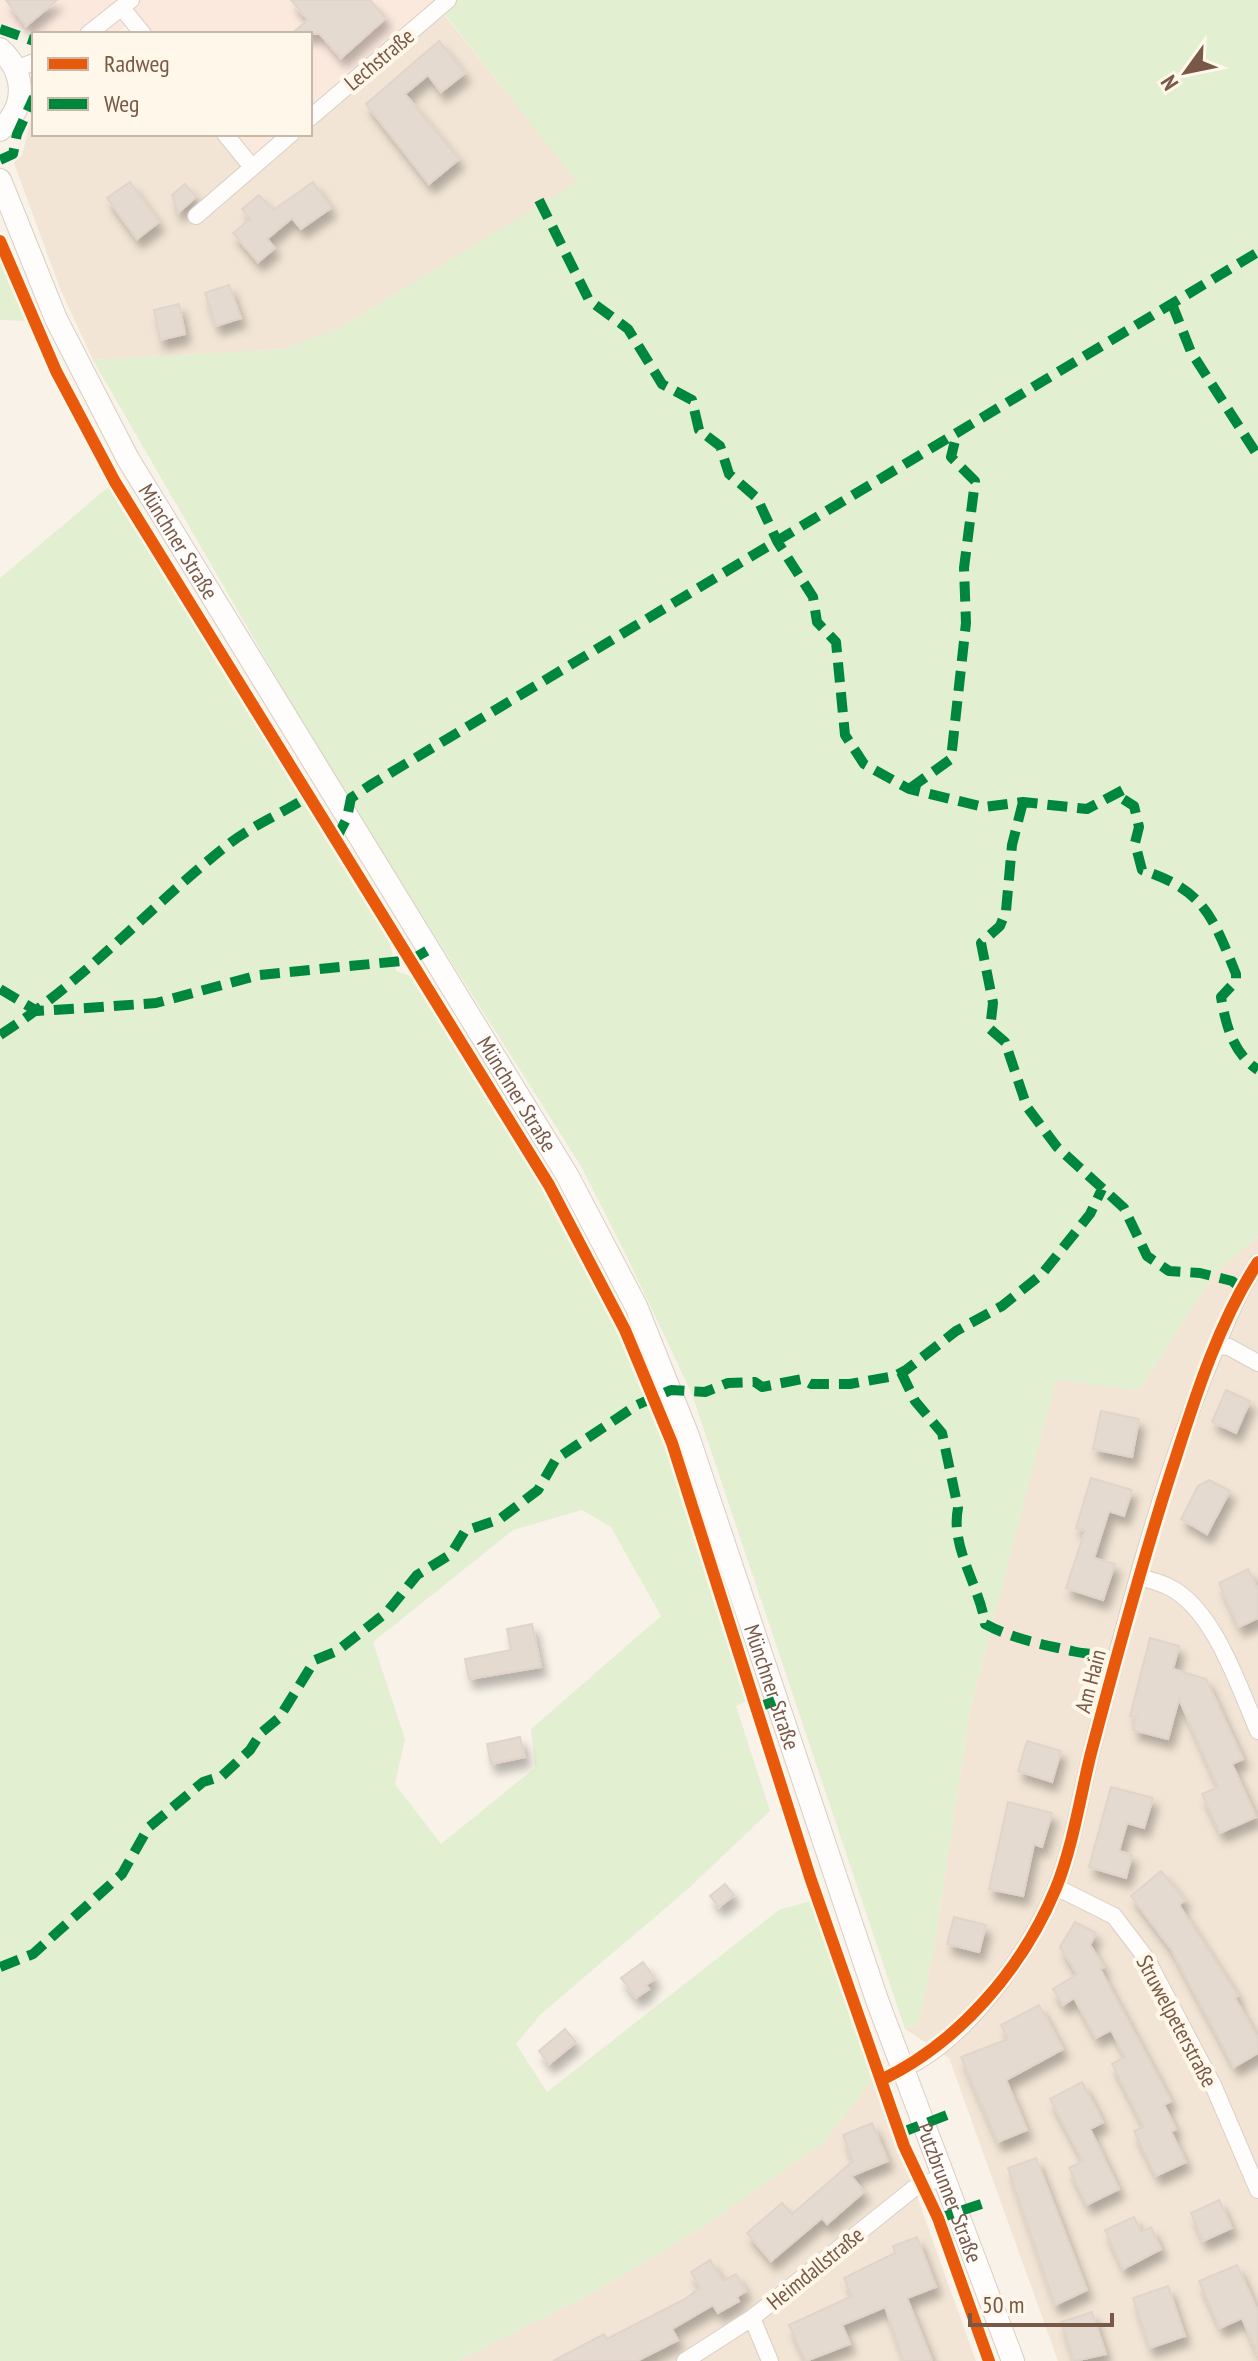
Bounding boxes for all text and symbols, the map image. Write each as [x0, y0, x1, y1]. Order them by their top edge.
street label: Lechstraße [338, 22, 420, 96]
legend [32, 32, 312, 136]
north arrow [1146, 32, 1226, 112]
text: Radweg [104, 48, 170, 79]
text: N [1154, 70, 1184, 96]
text: Weg [104, 88, 139, 119]
street label: Münchner Straße [133, 479, 225, 604]
street label: Münchner Straße [471, 1031, 563, 1157]
street label: Münchner Straße [738, 1621, 806, 1753]
street label: Am Hain [1068, 1646, 1112, 1716]
street label: Struwelpeterstraße [1130, 1950, 1224, 2092]
street label: Putzbrunner Straße [911, 2119, 989, 2267]
street label: Heimdallstraße [761, 2220, 869, 2316]
scale bar [970, 2277, 1112, 2327]
text: 50 m [982, 2289, 1024, 2320]

